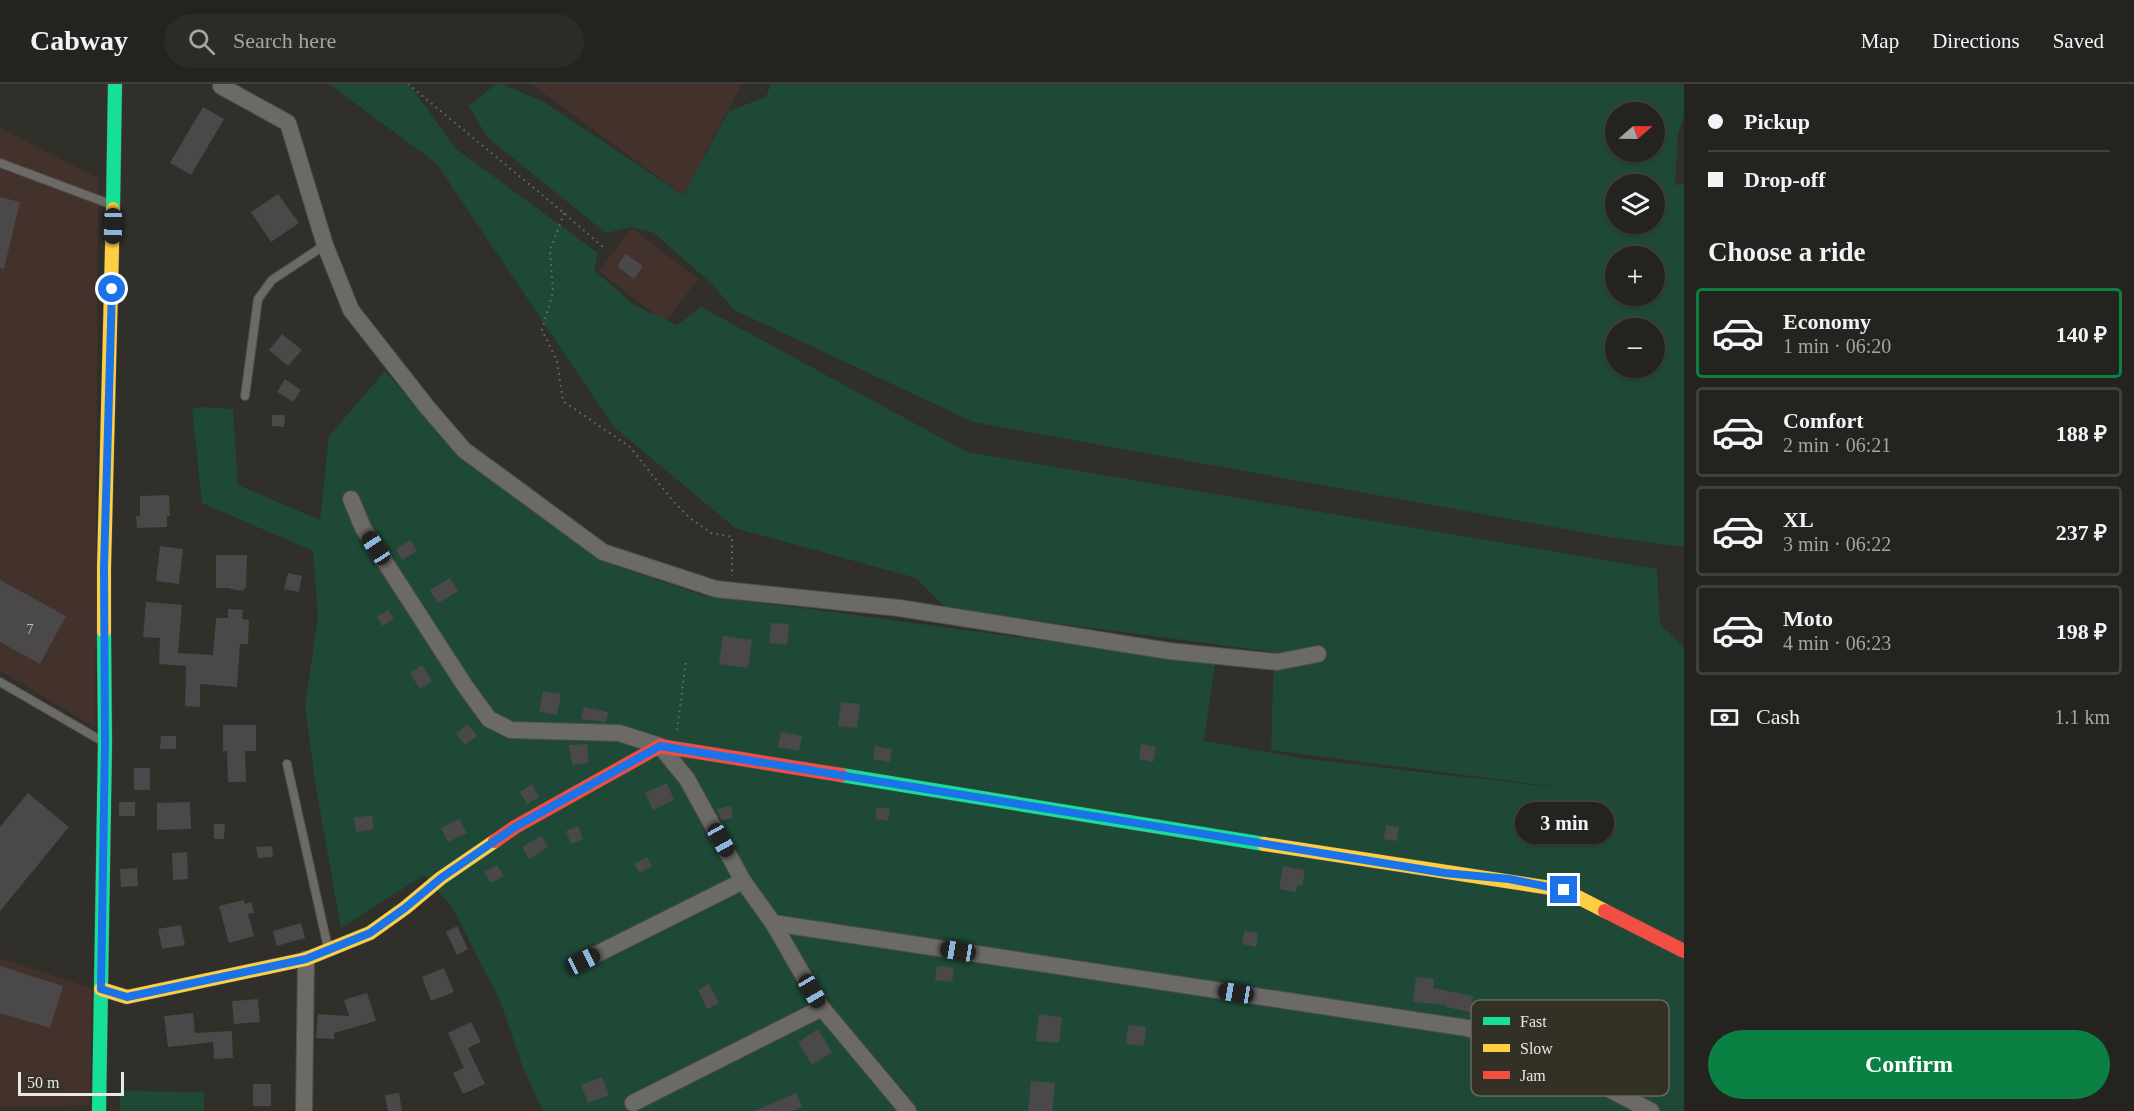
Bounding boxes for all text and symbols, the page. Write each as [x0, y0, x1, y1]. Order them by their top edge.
search box [164, 14, 584, 68]
text: Cabway [30, 25, 128, 56]
icon: search [185, 25, 218, 58]
text: Search here [233, 28, 336, 53]
text: Map [1861, 29, 1899, 53]
text: Directions [1932, 29, 2020, 53]
text: Saved [2053, 29, 2104, 53]
north arrow [1605, 102, 1665, 162]
map controls [1605, 102, 1665, 378]
text: Pickup [1744, 109, 1810, 134]
text: Drop-off [1744, 167, 1825, 192]
button: layers [1605, 174, 1665, 234]
car [104, 208, 122, 244]
text: Choose a ride [1708, 237, 1866, 267]
button: + [1605, 246, 1665, 306]
route start [98, 275, 125, 302]
icon: car [1711, 306, 1765, 360]
text: Economy [1783, 309, 1871, 334]
button: − [1605, 318, 1665, 378]
text: 140 ₽ [2056, 322, 2107, 347]
text: 1 min · 06:20 [1783, 335, 1891, 357]
icon: car [1711, 405, 1765, 459]
text: Comfort [1783, 408, 1864, 433]
text: 188 ₽ [2056, 421, 2107, 446]
text: 2 min · 06:21 [1783, 434, 1891, 456]
icon: car [1711, 504, 1765, 558]
text: XL [1783, 507, 1814, 532]
text: 237 ₽ [2056, 520, 2107, 545]
car [359, 528, 393, 568]
text: 3 min · 06:22 [1783, 533, 1891, 555]
icon: car [1711, 603, 1765, 657]
text: Moto [1783, 606, 1833, 631]
text: 198 ₽ [2056, 619, 2107, 644]
house number: 7 [27, 622, 34, 637]
text: 4 min · 06:23 [1783, 632, 1891, 654]
icon: cash [1708, 701, 1741, 734]
text: Cash [1756, 704, 1800, 729]
text: 1.1 km [2054, 706, 2110, 728]
callout: 3 min [1514, 803, 1614, 845]
text: 3 min [1540, 812, 1589, 834]
car [704, 820, 738, 860]
route end [1550, 876, 1577, 903]
car [939, 939, 977, 963]
car [563, 945, 603, 977]
car [795, 971, 829, 1011]
car [1217, 981, 1255, 1005]
legend [1471, 1000, 1669, 1096]
text: Fast [1520, 1013, 1547, 1030]
button: Confirm [1708, 1030, 2110, 1099]
text: Slow [1520, 1040, 1553, 1057]
text: Jam [1520, 1067, 1546, 1084]
scale bar [18, 1069, 124, 1096]
text: 50 m [27, 1074, 59, 1091]

